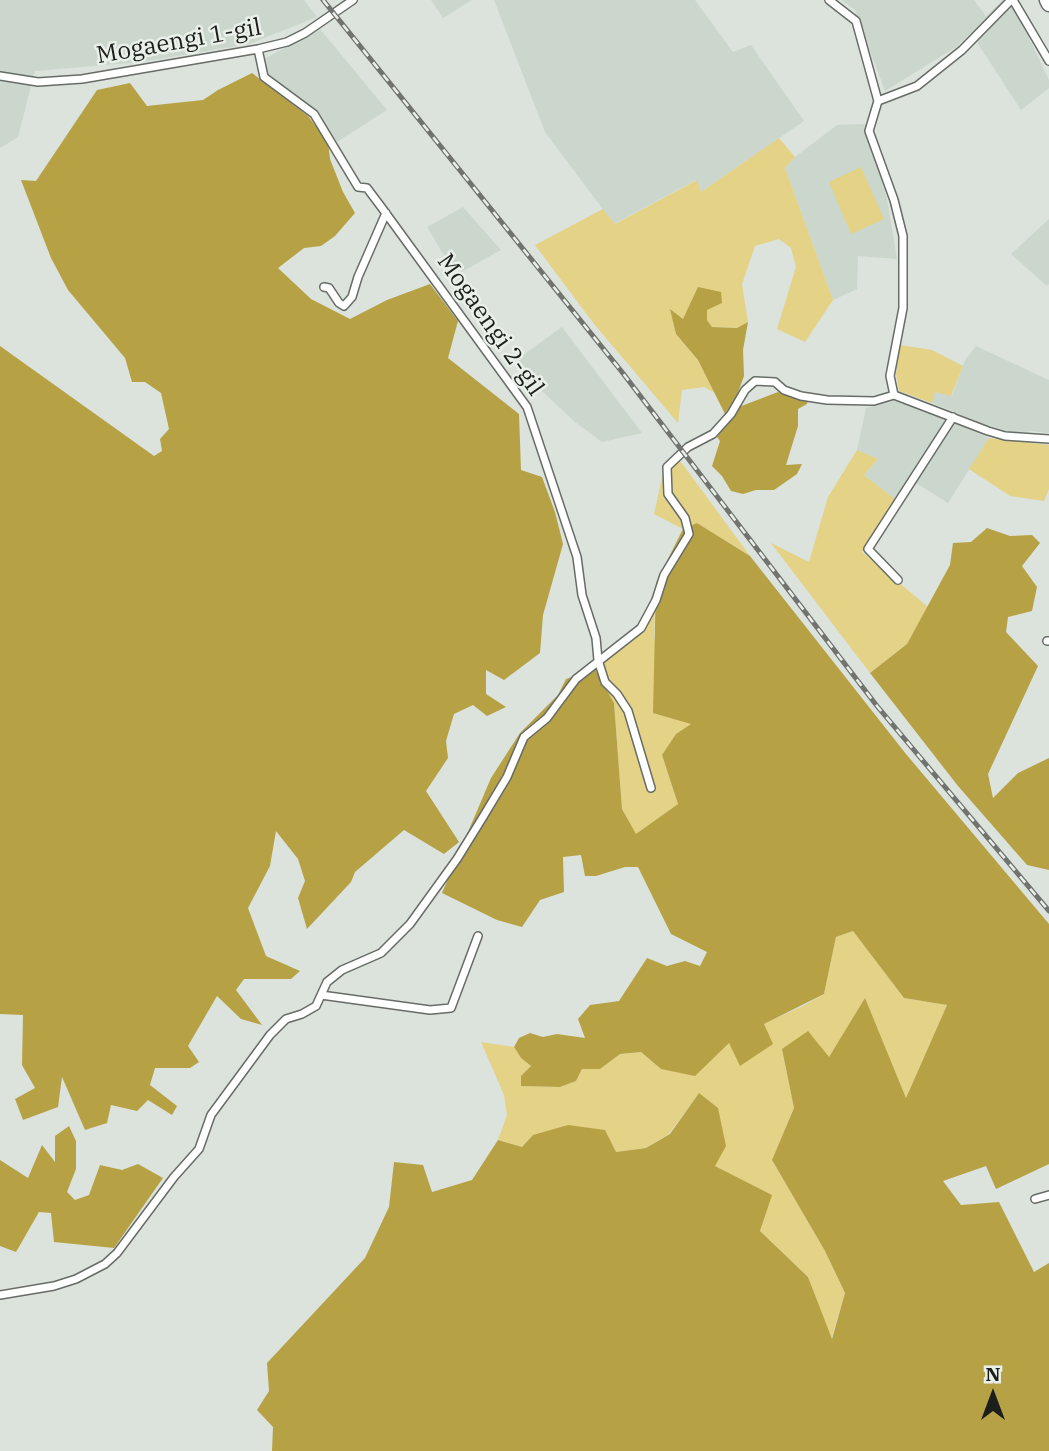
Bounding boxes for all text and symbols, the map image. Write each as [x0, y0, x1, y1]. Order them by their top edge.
street label: Mogaengi 1-gil [94, 13, 264, 71]
street label: Mogaengi 2-gil [430, 248, 550, 402]
north arrow [958, 1360, 1028, 1430]
text: N [985, 1362, 1001, 1386]

